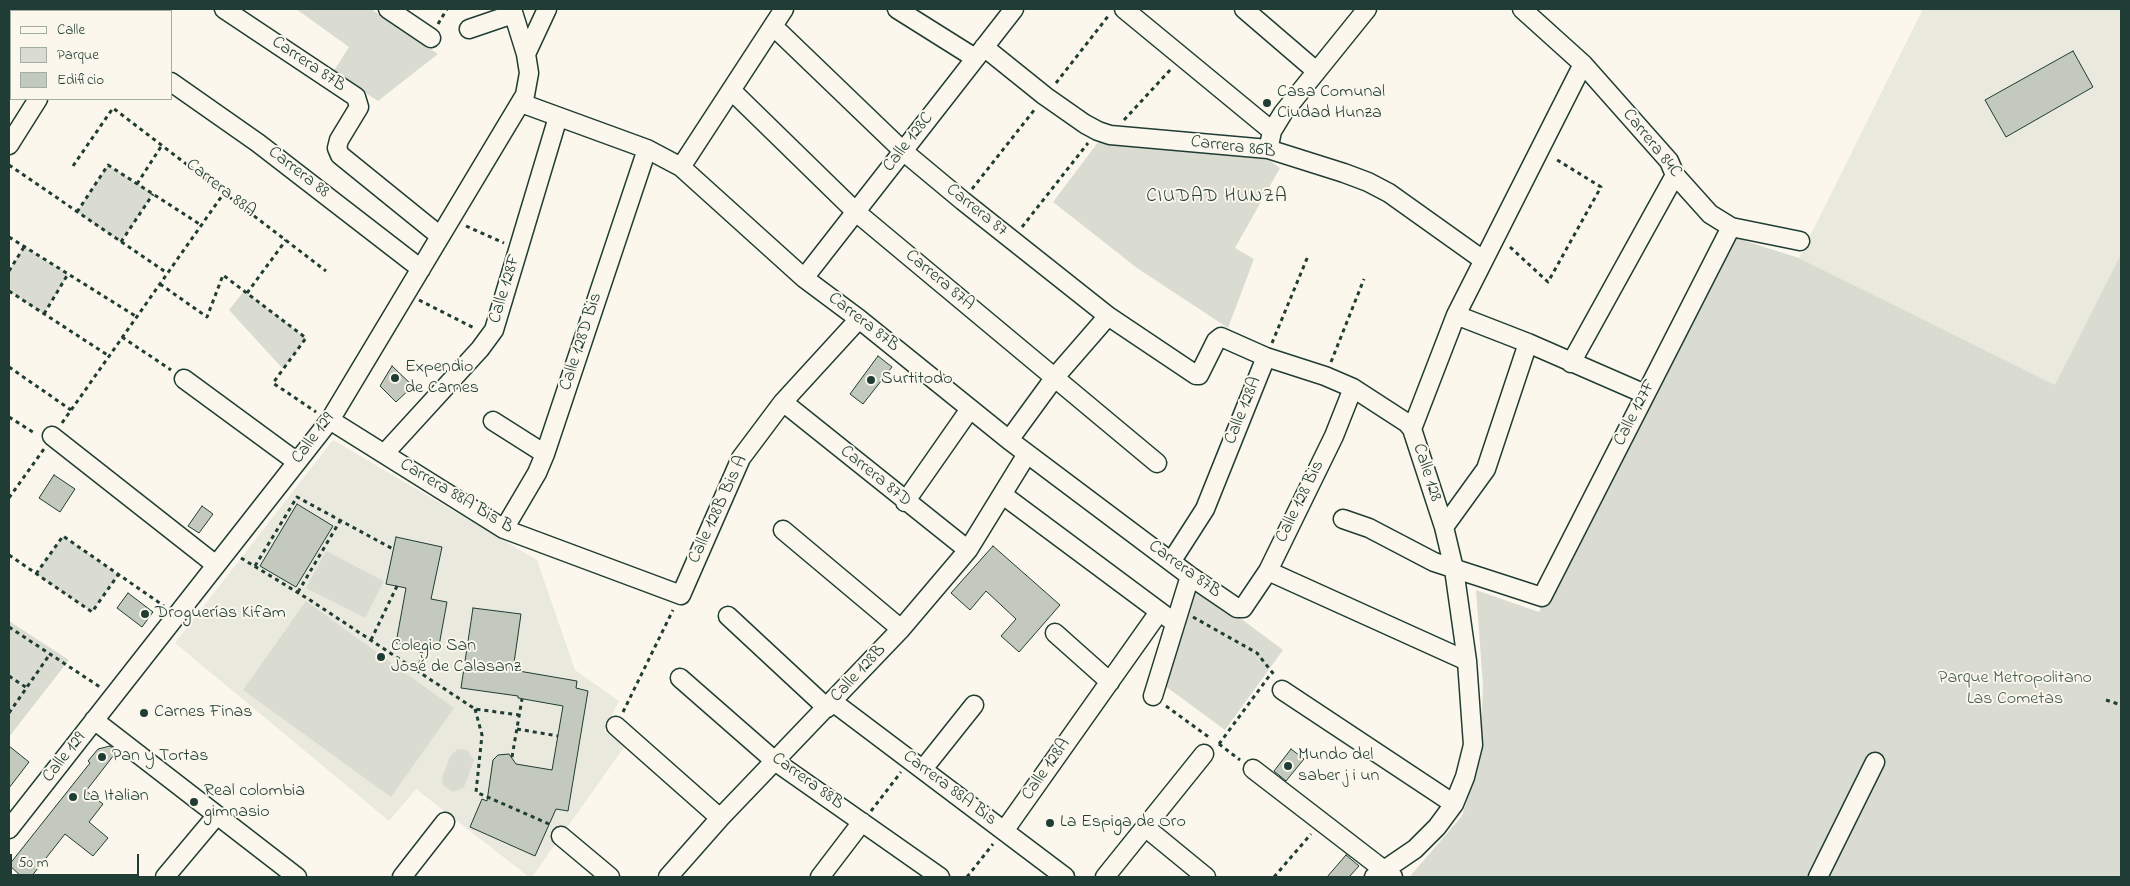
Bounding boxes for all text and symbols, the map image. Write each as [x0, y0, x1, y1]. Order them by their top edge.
legend [10, 10, 172, 100]
text: Calle [57, 19, 85, 41]
street label: Carrera 87B [267, 32, 349, 98]
text: Parque [57, 44, 99, 66]
text: Edificio [57, 69, 104, 91]
place label: Casa Comunal Ciudad Hunza [1277, 82, 1385, 125]
marker: Casa Comunal Ciudad Hunza [1261, 97, 1273, 109]
street label: Carrera 84C [1617, 105, 1685, 183]
street label: Calle 128C [879, 109, 939, 177]
street label: Carrera 86B [1189, 132, 1277, 164]
street label: Carrera 88 [263, 142, 333, 204]
street label: Carrera 88A [181, 155, 259, 223]
street label: Carrera 87 [941, 180, 1011, 242]
district label: CIUDAD HUNZA [1145, 187, 1289, 209]
street label: Carrera 87A [900, 246, 978, 316]
street label: Calle 128F [485, 252, 527, 326]
street label: Carrera 87B [823, 288, 903, 358]
street label: Calle 128D Bis [556, 290, 608, 394]
place label: Expendio de Carnes [405, 357, 479, 399]
place label: Surtitodo [881, 369, 953, 391]
marker: Expendio de Carnes [389, 372, 401, 384]
marker: Surtitodo [865, 374, 877, 386]
street label: Calle 128A [1221, 374, 1267, 448]
street label: Calle 127F [1610, 376, 1662, 450]
street label: Calle 129 [288, 409, 340, 469]
street label: Calle 128 [1407, 441, 1445, 505]
street label: Carrera 87D [835, 442, 915, 512]
street label: Calle 128B Bis A [685, 453, 753, 567]
street label: Carrera 88A Bis B [395, 455, 517, 539]
street label: Calle 128 Bis [1272, 457, 1330, 547]
street label: Carrera 87B [1143, 536, 1225, 604]
place label: Droguerías Kifam [155, 603, 286, 625]
marker: Droguerías Kifam [139, 608, 151, 620]
place label: Colegio San José de Calasanz [391, 636, 521, 679]
street label: Calle 128B [827, 640, 891, 708]
marker: Colegio San José de Calasanz [375, 651, 387, 663]
park label: Parque Metropolitano Las Cometas [1938, 668, 2092, 711]
place label: Carnes Finas [154, 702, 252, 724]
marker: Carnes Finas [138, 707, 150, 719]
street label: Calle 129 [39, 728, 91, 788]
street label: Calle 128A [1018, 735, 1076, 805]
place label: Mundo del saber j i un [1298, 745, 1379, 788]
place label: Pan y Tortas [112, 746, 208, 768]
street label: Carrera 88A Bis [898, 747, 1000, 831]
street label: Carrera 88B [767, 749, 847, 815]
marker: Pan y Tortas [96, 751, 108, 763]
marker: Mundo del saber j i un [1282, 760, 1294, 772]
place label: Real colombia gimnasio [204, 781, 305, 824]
place label: La Italian [83, 786, 149, 808]
marker: La Italian [67, 791, 79, 803]
marker: Real colombia gimnasio [188, 796, 200, 808]
place label: La Espiga de Oro [1060, 812, 1186, 834]
marker: La Espiga de Oro [1044, 817, 1056, 829]
scale bar [12, 844, 141, 876]
text: 50 m [18, 852, 48, 874]

